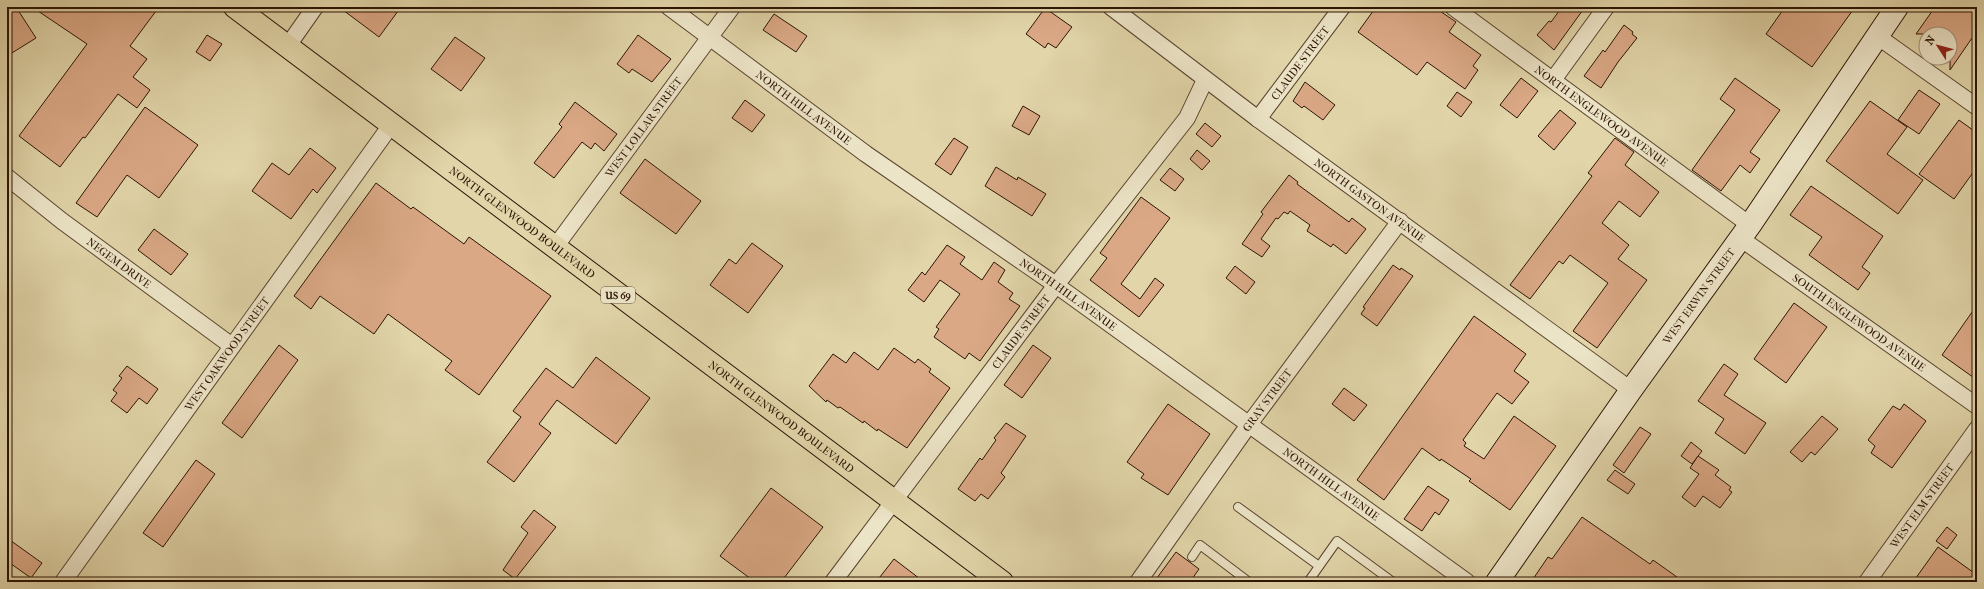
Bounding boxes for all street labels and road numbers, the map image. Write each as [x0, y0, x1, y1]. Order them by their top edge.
street label: CLAUDE STREET [1269, 23, 1333, 103]
street label: NORTH ENGLEWOOD AVENUE [1532, 63, 1670, 169]
street label: NORTH HILL AVENUE [753, 68, 854, 148]
street label: WEST LOLLAR STREET [602, 74, 685, 181]
street label: NORTH GASTON AVENUE [1311, 156, 1428, 246]
street label: NORTH GLENWOOD BOULEVARD [447, 164, 597, 282]
street label: NEGEM DRIVE [84, 235, 153, 291]
street label: WEST ERWIN STREET [1660, 245, 1738, 347]
street label: NORTH HILL AVENUE [1017, 256, 1119, 334]
street label: SOUTH ENGLEWOOD AVENUE [1790, 271, 1928, 375]
road number: US 69 [601, 287, 635, 303]
street label: CLAUDE STREET [989, 292, 1054, 371]
street label: WEST OAKWOOD STREET [181, 294, 273, 414]
street label: NORTH GLENWOOD BOULEVARD [706, 358, 857, 476]
street label: GRAY STREET [1240, 366, 1295, 434]
street label: NORTH HILL AVENUE [1280, 445, 1382, 523]
street label: WEST ELM STREET [1887, 461, 1957, 551]

